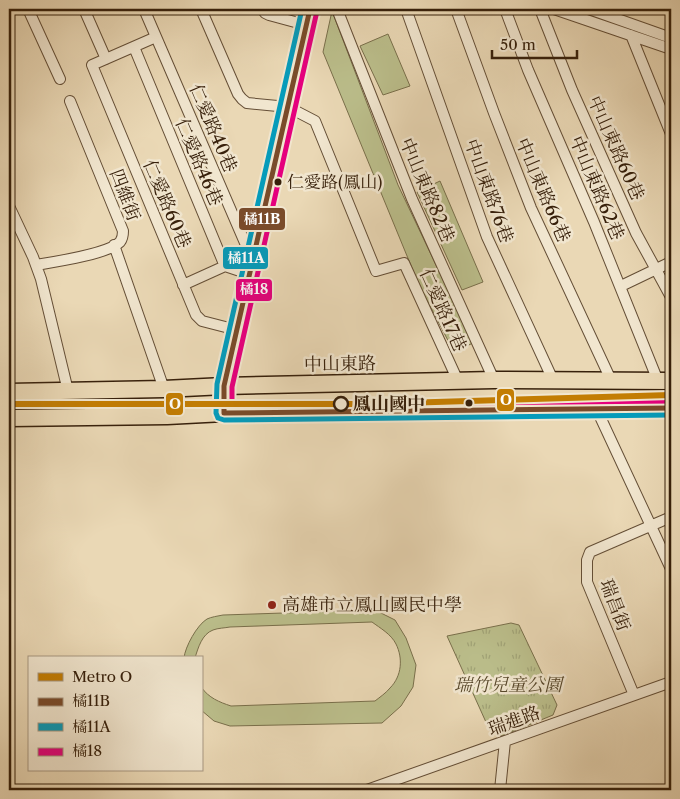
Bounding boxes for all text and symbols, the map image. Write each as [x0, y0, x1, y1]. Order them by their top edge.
scale bar [492, 28, 578, 60]
text: 50 m [500, 35, 536, 54]
street label: 仁愛路40巷 [185, 81, 241, 175]
street label: 中山東路60巷 [583, 92, 649, 204]
street label: 仁愛路46巷 [171, 115, 227, 209]
street label: 中山東路62巷 [565, 133, 629, 243]
street label: 中山東路82巷 [395, 135, 459, 245]
street label: 中山東路66巷 [511, 135, 575, 245]
street label: 中山東路76巷 [460, 136, 518, 246]
street label: 仁愛路60巷 [139, 156, 195, 252]
street label: 四維街 [105, 166, 145, 224]
place label: 仁愛路(鳳山) [287, 172, 382, 192]
marker: 仁愛路(鳳山) [273, 177, 283, 187]
line badge: 橘11B [238, 207, 286, 231]
text: 橘11B [243, 210, 281, 228]
line badge: 橘11A [222, 246, 269, 270]
text: 橘11A [227, 249, 266, 267]
street label: 仁愛路17巷 [415, 265, 471, 355]
line badge: 橘18 [235, 278, 273, 302]
text: 橘18 [240, 280, 268, 298]
street label: 中山東路 [304, 352, 376, 376]
line badge: O [496, 388, 515, 412]
text: O [500, 391, 512, 409]
line badge: O [165, 392, 184, 416]
place label: 鳳山國中 [353, 393, 425, 415]
text: O [169, 395, 181, 413]
marker: 鳳山國中 [333, 396, 349, 412]
unlabelled marker [464, 398, 474, 408]
street label: 瑞昌街 [595, 576, 635, 634]
place label: 高雄市立鳳山國民中學 [282, 594, 462, 616]
marker: 高雄市立鳳山國民中學 [266, 599, 278, 611]
legend [28, 656, 202, 772]
text: Metro O [72, 667, 132, 686]
park label: 瑞竹兒童公園 [454, 674, 565, 696]
text: 橘11B [72, 691, 110, 710]
street label: 瑞進路 [485, 701, 543, 741]
text: 橘11A [72, 717, 112, 736]
text: 橘18 [72, 741, 102, 760]

